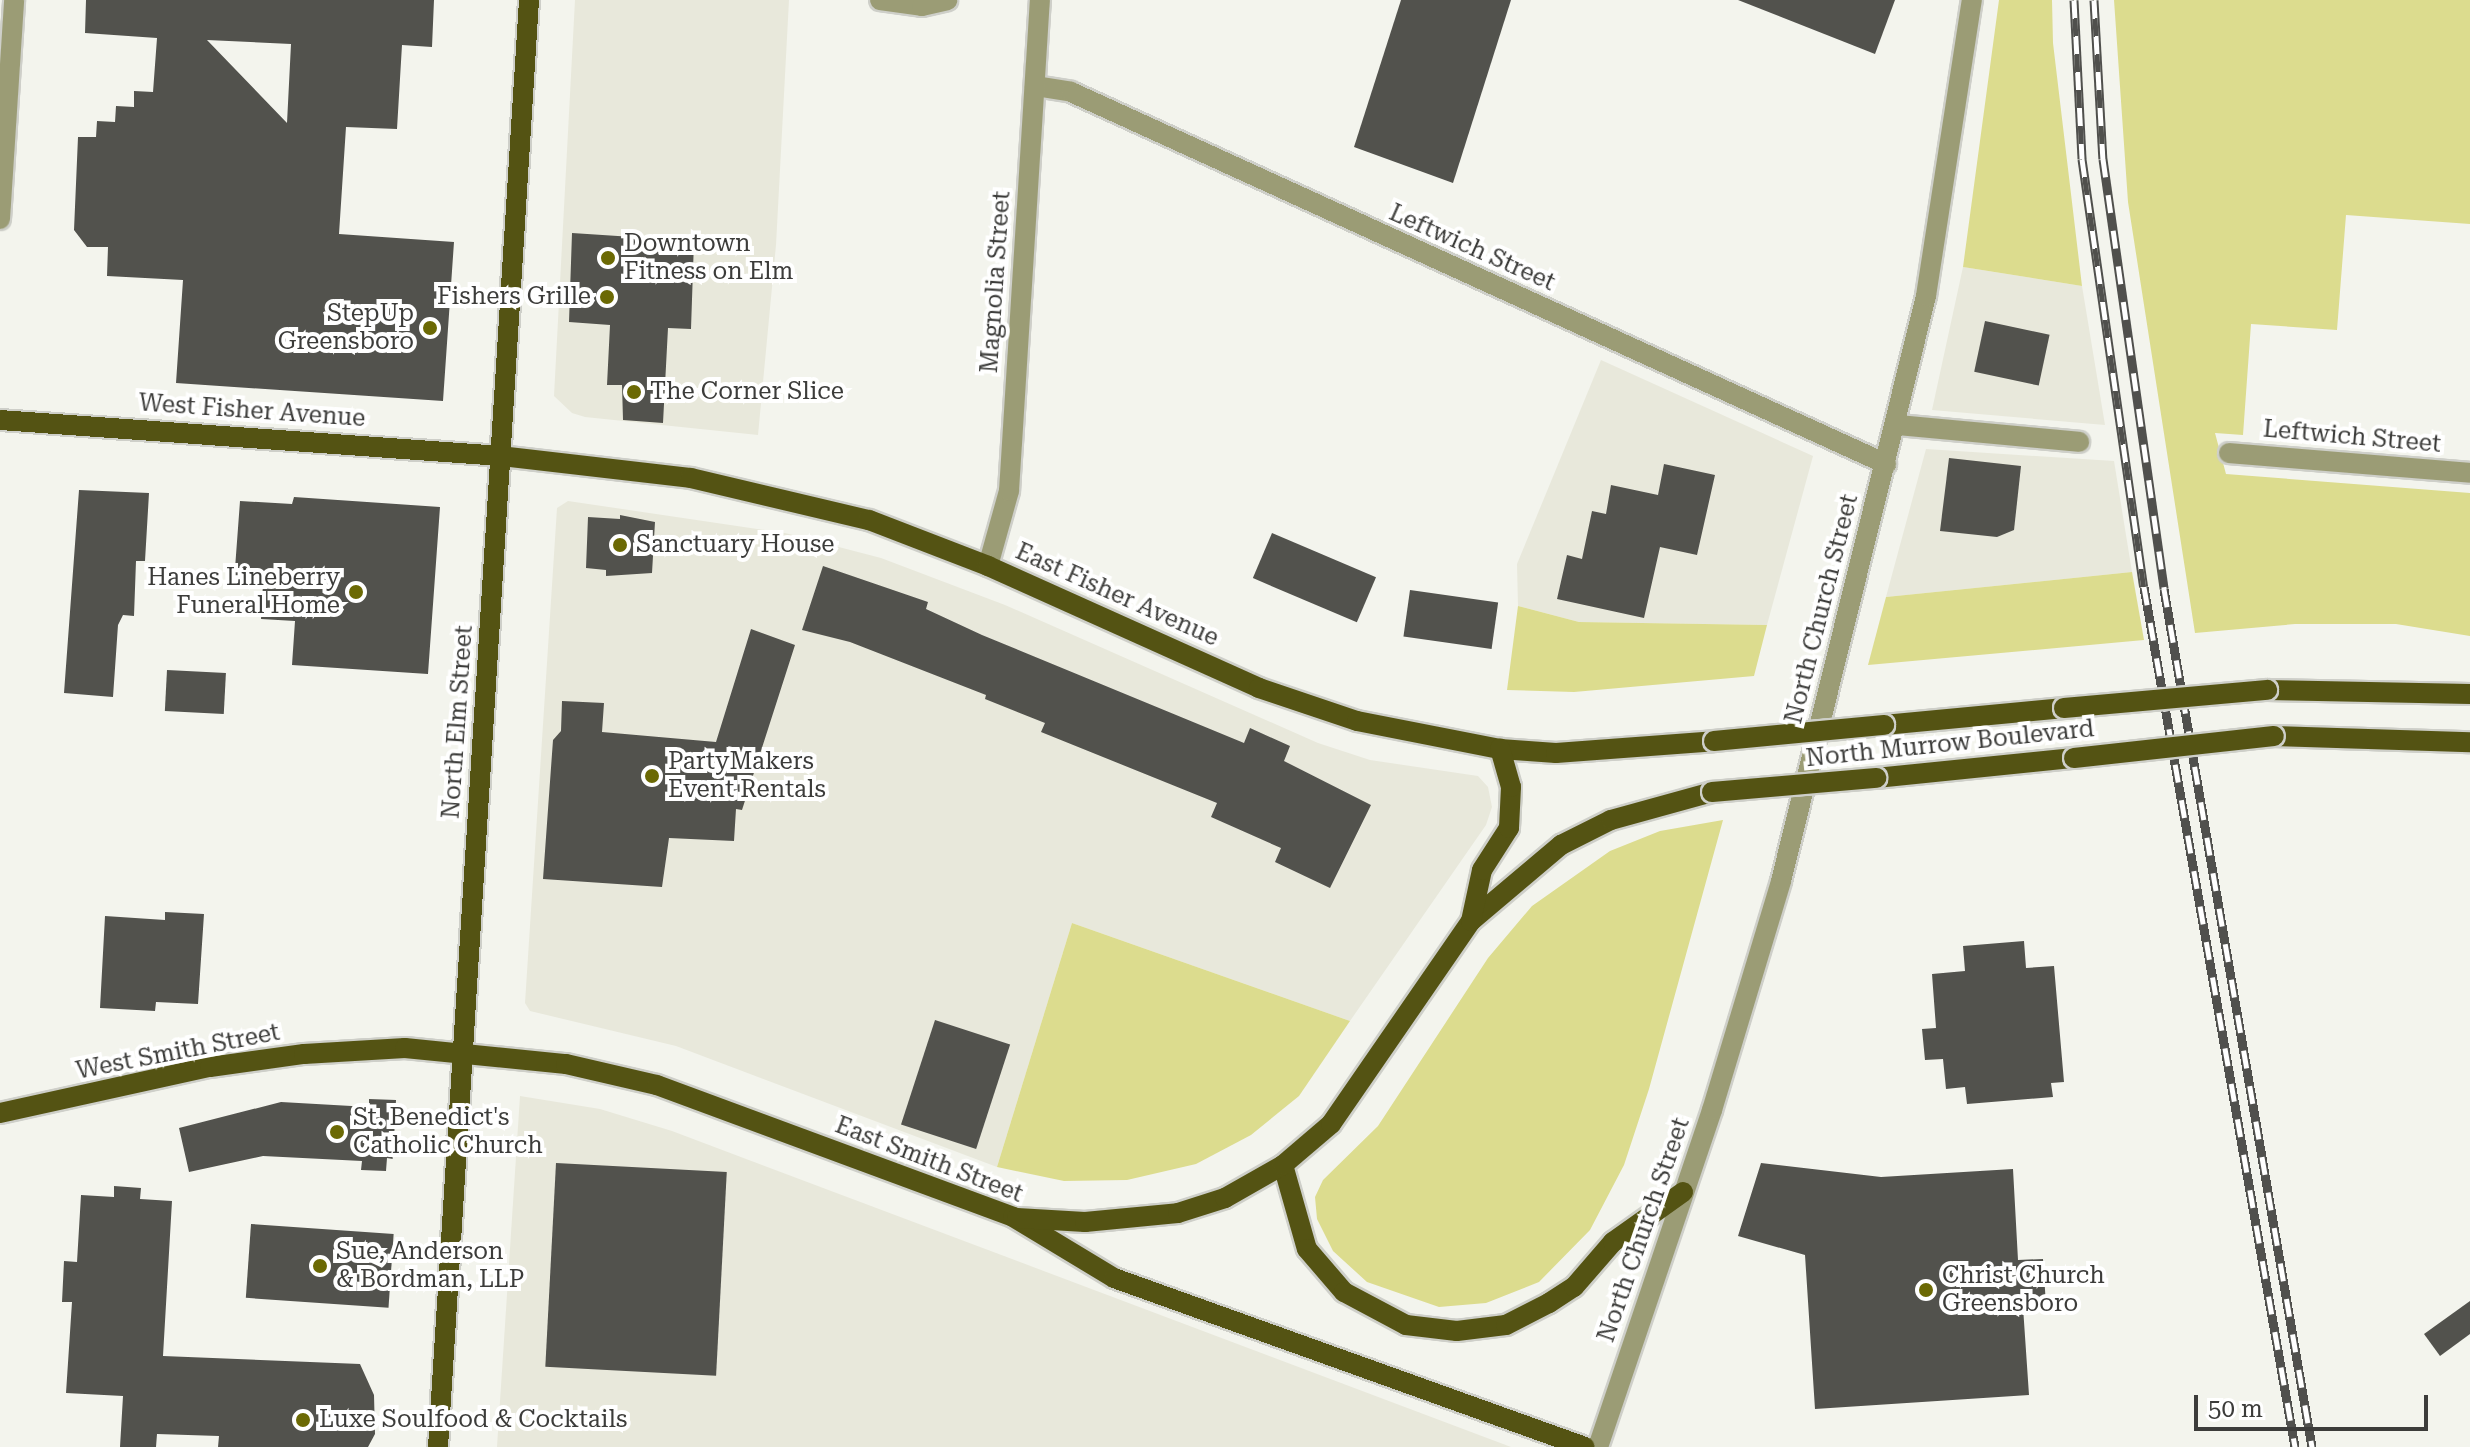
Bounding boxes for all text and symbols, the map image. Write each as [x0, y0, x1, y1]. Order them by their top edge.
street label: Magnolia Street [975, 190, 1017, 374]
street label: Leftwich Street [1385, 199, 1559, 297]
place label: Downtown Fitness on Elm [624, 230, 793, 286]
marker: Downtown Fitness on Elm [599, 249, 617, 267]
place label: Fishers Grille [437, 283, 591, 311]
marker: Fishers Grille [598, 288, 616, 306]
place label: StepUp Greensboro [278, 300, 414, 356]
marker: StepUp Greensboro [421, 319, 439, 337]
place label: The Corner Slice [650, 378, 844, 406]
marker: The Corner Slice [625, 383, 643, 401]
street label: West Fisher Avenue [138, 389, 366, 433]
street label: Leftwich Street [2262, 415, 2442, 459]
street label: North Church Street [1780, 491, 1864, 727]
place label: Sanctuary House [636, 531, 834, 559]
marker: Sanctuary House [611, 536, 629, 554]
street label: East Fisher Avenue [1011, 537, 1223, 653]
place label: Hanes Lineberry Funeral Home [147, 564, 340, 620]
marker: Hanes Lineberry Funeral Home [347, 583, 365, 601]
street label: North Elm Street [437, 624, 479, 820]
street label: North Murrow Boulevard [1805, 715, 2095, 773]
place label: PartyMakers Event Rentals [668, 748, 826, 804]
marker: PartyMakers Event Rentals [643, 767, 661, 785]
street label: West Smith Street [74, 1018, 282, 1086]
place label: St. Benedict's Catholic Church [353, 1104, 543, 1160]
street label: East Smith Street [831, 1111, 1027, 1209]
street label: North Church Street [1592, 1114, 1696, 1346]
marker: St. Benedict's Catholic Church [328, 1123, 346, 1141]
place label: Sue, Anderson & Bordman, LLP [336, 1238, 524, 1294]
marker: Sue, Anderson & Bordman, LLP [311, 1257, 329, 1275]
place label: Christ Church Greensboro [1942, 1262, 2105, 1318]
marker: Christ Church Greensboro [1917, 1281, 1935, 1299]
scale bar [2198, 1379, 2432, 1429]
text: 50 m [2208, 1395, 2263, 1423]
place label: Luxe Soulfood & Cocktails [319, 1406, 627, 1434]
marker: Luxe Soulfood & Cocktails [294, 1411, 312, 1429]

